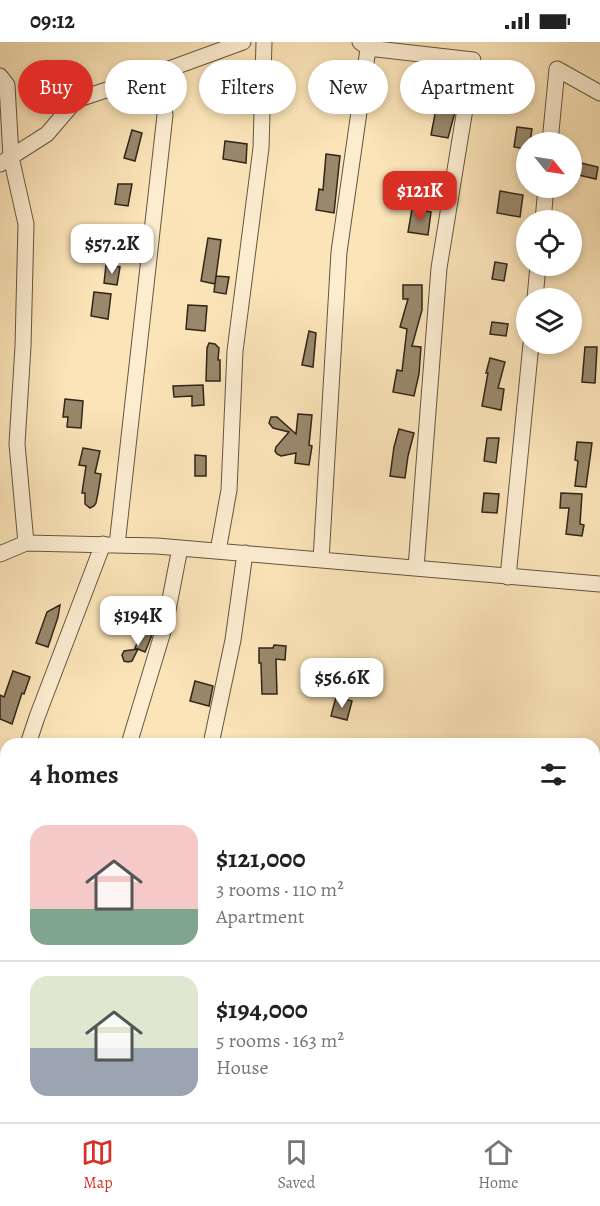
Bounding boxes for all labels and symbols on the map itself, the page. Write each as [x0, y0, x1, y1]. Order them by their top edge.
north arrow [516, 132, 582, 198]
pin: $121K [378, 171, 462, 222]
pin: $57.2K [63, 224, 161, 275]
pin: $194K [96, 596, 180, 647]
pin: $56.6K [293, 658, 391, 709]

